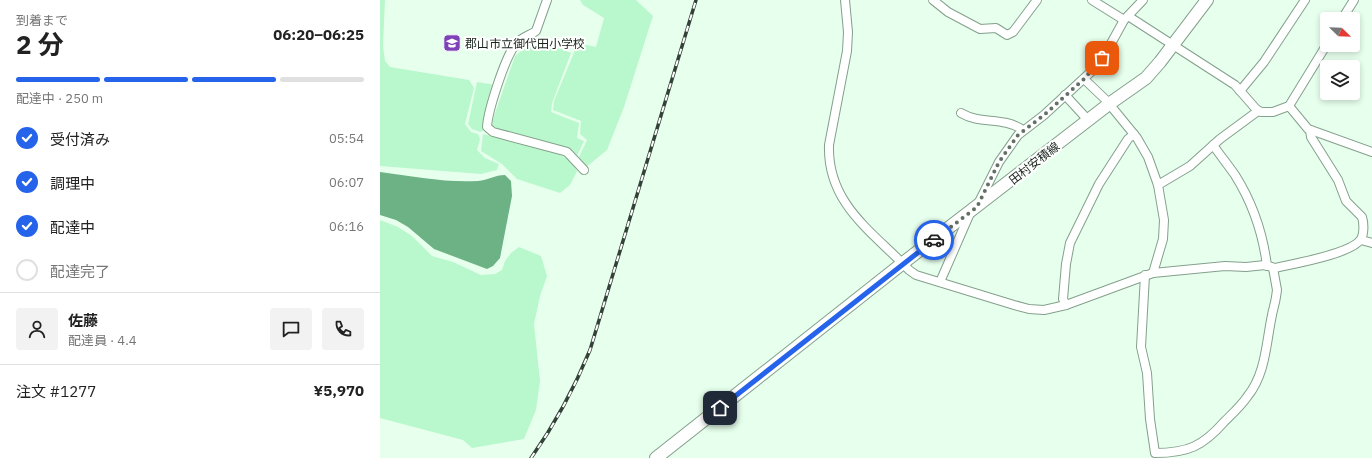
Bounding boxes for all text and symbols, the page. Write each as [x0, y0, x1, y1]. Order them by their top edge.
text: 到着まで [16, 12, 68, 29]
north arrow [1320, 12, 1360, 52]
map controls [1320, 12, 1360, 100]
text: 06:20–06:25 [273, 25, 364, 44]
text: 2 分 [16, 27, 64, 61]
school or university icon: 郡山市立御代田小学校 [442, 33, 462, 53]
place label: 郡山市立御代田小学校 [465, 36, 585, 51]
pin [1085, 41, 1119, 75]
icon: bag [1091, 47, 1113, 69]
button: layers [1320, 60, 1360, 100]
text: 配達中 · 250 m [16, 90, 103, 107]
icon: check [16, 127, 38, 149]
text: 受付済み [50, 130, 110, 149]
text: 05:54 [329, 130, 364, 147]
street label: 田村安積線 [1006, 139, 1062, 187]
icon: check [16, 171, 38, 193]
text: 調理中 [50, 174, 95, 193]
text: 06:07 [329, 174, 364, 191]
icon: check [16, 215, 38, 237]
text: 配達中 [50, 218, 95, 237]
text: 06:16 [329, 218, 364, 235]
courier [914, 220, 954, 260]
icon: car [923, 229, 945, 251]
text: 配達完了 [50, 262, 110, 281]
button: person [16, 308, 58, 350]
button: chat [270, 308, 312, 350]
button: phone [322, 308, 364, 350]
text: 佐藤 [68, 311, 98, 330]
text: 配達員 · 4.4 [68, 332, 137, 349]
text: ¥5,970 [314, 381, 364, 400]
text: 注文 #1277 [16, 382, 96, 401]
pin [703, 391, 737, 425]
icon: home [709, 397, 731, 419]

